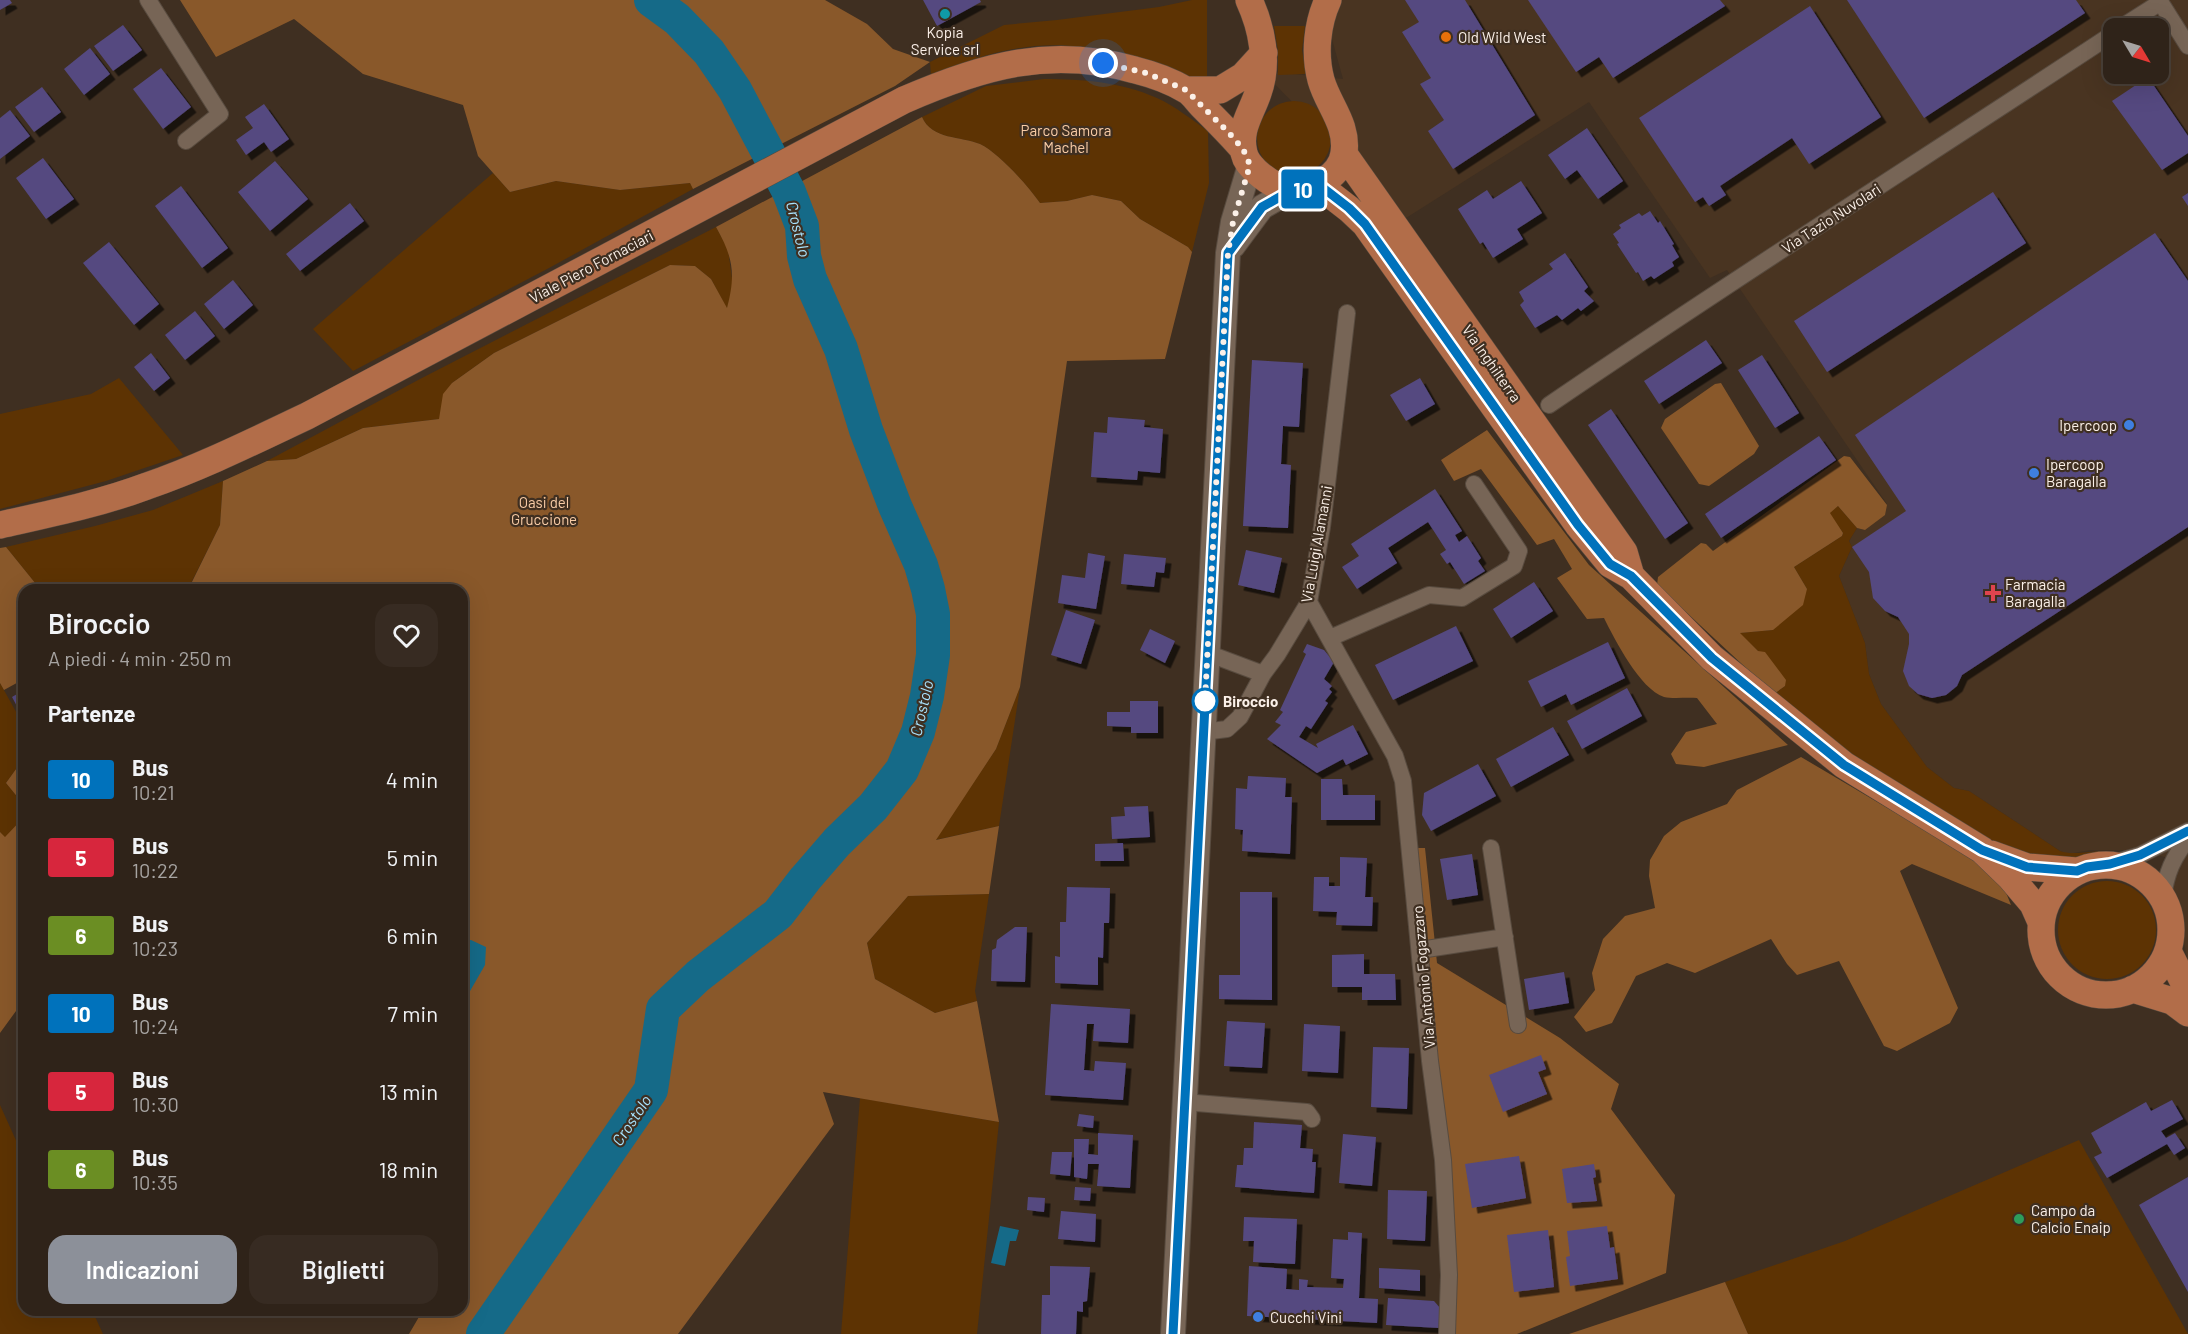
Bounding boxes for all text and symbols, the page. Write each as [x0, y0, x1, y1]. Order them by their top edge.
marker: Kopia Service srl [938, 7, 952, 21]
north arrow [2103, 18, 2169, 84]
map controls [2103, 18, 2169, 84]
place label: Kopia Service srl [911, 23, 979, 58]
place label: Old Wild West [1458, 28, 1547, 46]
marker: Old Wild West [1439, 30, 1453, 44]
your location [1088, 48, 1118, 78]
park label: Parco Samora Machel [1021, 121, 1111, 156]
line badge: 10 [1276, 170, 1330, 208]
text: 10 [1293, 177, 1313, 202]
street label: Via Tazio Nuvolari [1778, 179, 1884, 257]
water label: Crostolo [783, 199, 815, 259]
street label: Viale Piero Fornaciari [526, 226, 656, 306]
street label: Via Inghilterra [1459, 321, 1525, 405]
place label: Ipercoop [2059, 416, 2117, 434]
marker: Ipercoop [2122, 418, 2136, 432]
place label: Ipercoop Baragalla [2046, 455, 2106, 490]
marker: Ipercoop Baragalla [2027, 466, 2041, 480]
street label: Via Luigi Alamanni [1297, 484, 1335, 604]
park label: Oasi del Gruccione [511, 493, 577, 528]
place label: Farmacia Baragalla [2005, 575, 2066, 610]
marker: Farmacia Baragalla [1986, 586, 2000, 600]
button: heart [375, 604, 438, 667]
text: Biroccio [48, 606, 151, 640]
text: A piedi · 4 min · 250 m [48, 646, 232, 670]
water label: Crostolo [905, 678, 937, 738]
marker: Biroccio [1192, 688, 1218, 714]
place label: Biroccio [1223, 692, 1278, 710]
text: Partenze [48, 700, 136, 726]
text: Bus [132, 754, 169, 780]
text: 4 min [386, 766, 438, 792]
text: 10 [71, 767, 91, 792]
text: 10:21 [132, 780, 175, 804]
text: Bus [132, 832, 169, 858]
text: 5 min [387, 844, 438, 870]
text: 5 [75, 845, 87, 870]
text: 10:22 [132, 858, 179, 882]
street label: Via Antonio Fogazzaro [1408, 905, 1438, 1049]
text: Bus [132, 910, 169, 936]
text: 6 min [387, 922, 438, 948]
text: 6 [75, 923, 87, 948]
text: 10:23 [132, 936, 178, 960]
text: Bus [132, 988, 169, 1014]
text: 7 min [388, 1000, 438, 1026]
text: 10 [71, 1001, 91, 1026]
text: 10:24 [132, 1014, 179, 1038]
text: Bus [132, 1066, 169, 1092]
text: 13 min [379, 1078, 438, 1104]
text: 5 [75, 1079, 87, 1104]
water label: Crostolo [607, 1091, 655, 1149]
text: 10:30 [132, 1092, 179, 1116]
text: Bus [132, 1144, 169, 1170]
text: 18 min [379, 1156, 438, 1182]
text: 6 [75, 1157, 87, 1182]
text: 10:35 [132, 1170, 178, 1194]
place label: Campo da Calcio Enaip [2031, 1201, 2111, 1236]
marker: Campo da Calcio Enaip [2012, 1212, 2026, 1226]
button: Indicazioni [48, 1235, 237, 1304]
button: Biglietti [249, 1235, 438, 1304]
place label: Cucchi Vini [1270, 1308, 1342, 1326]
marker: Cucchi Vini [1251, 1310, 1265, 1324]

